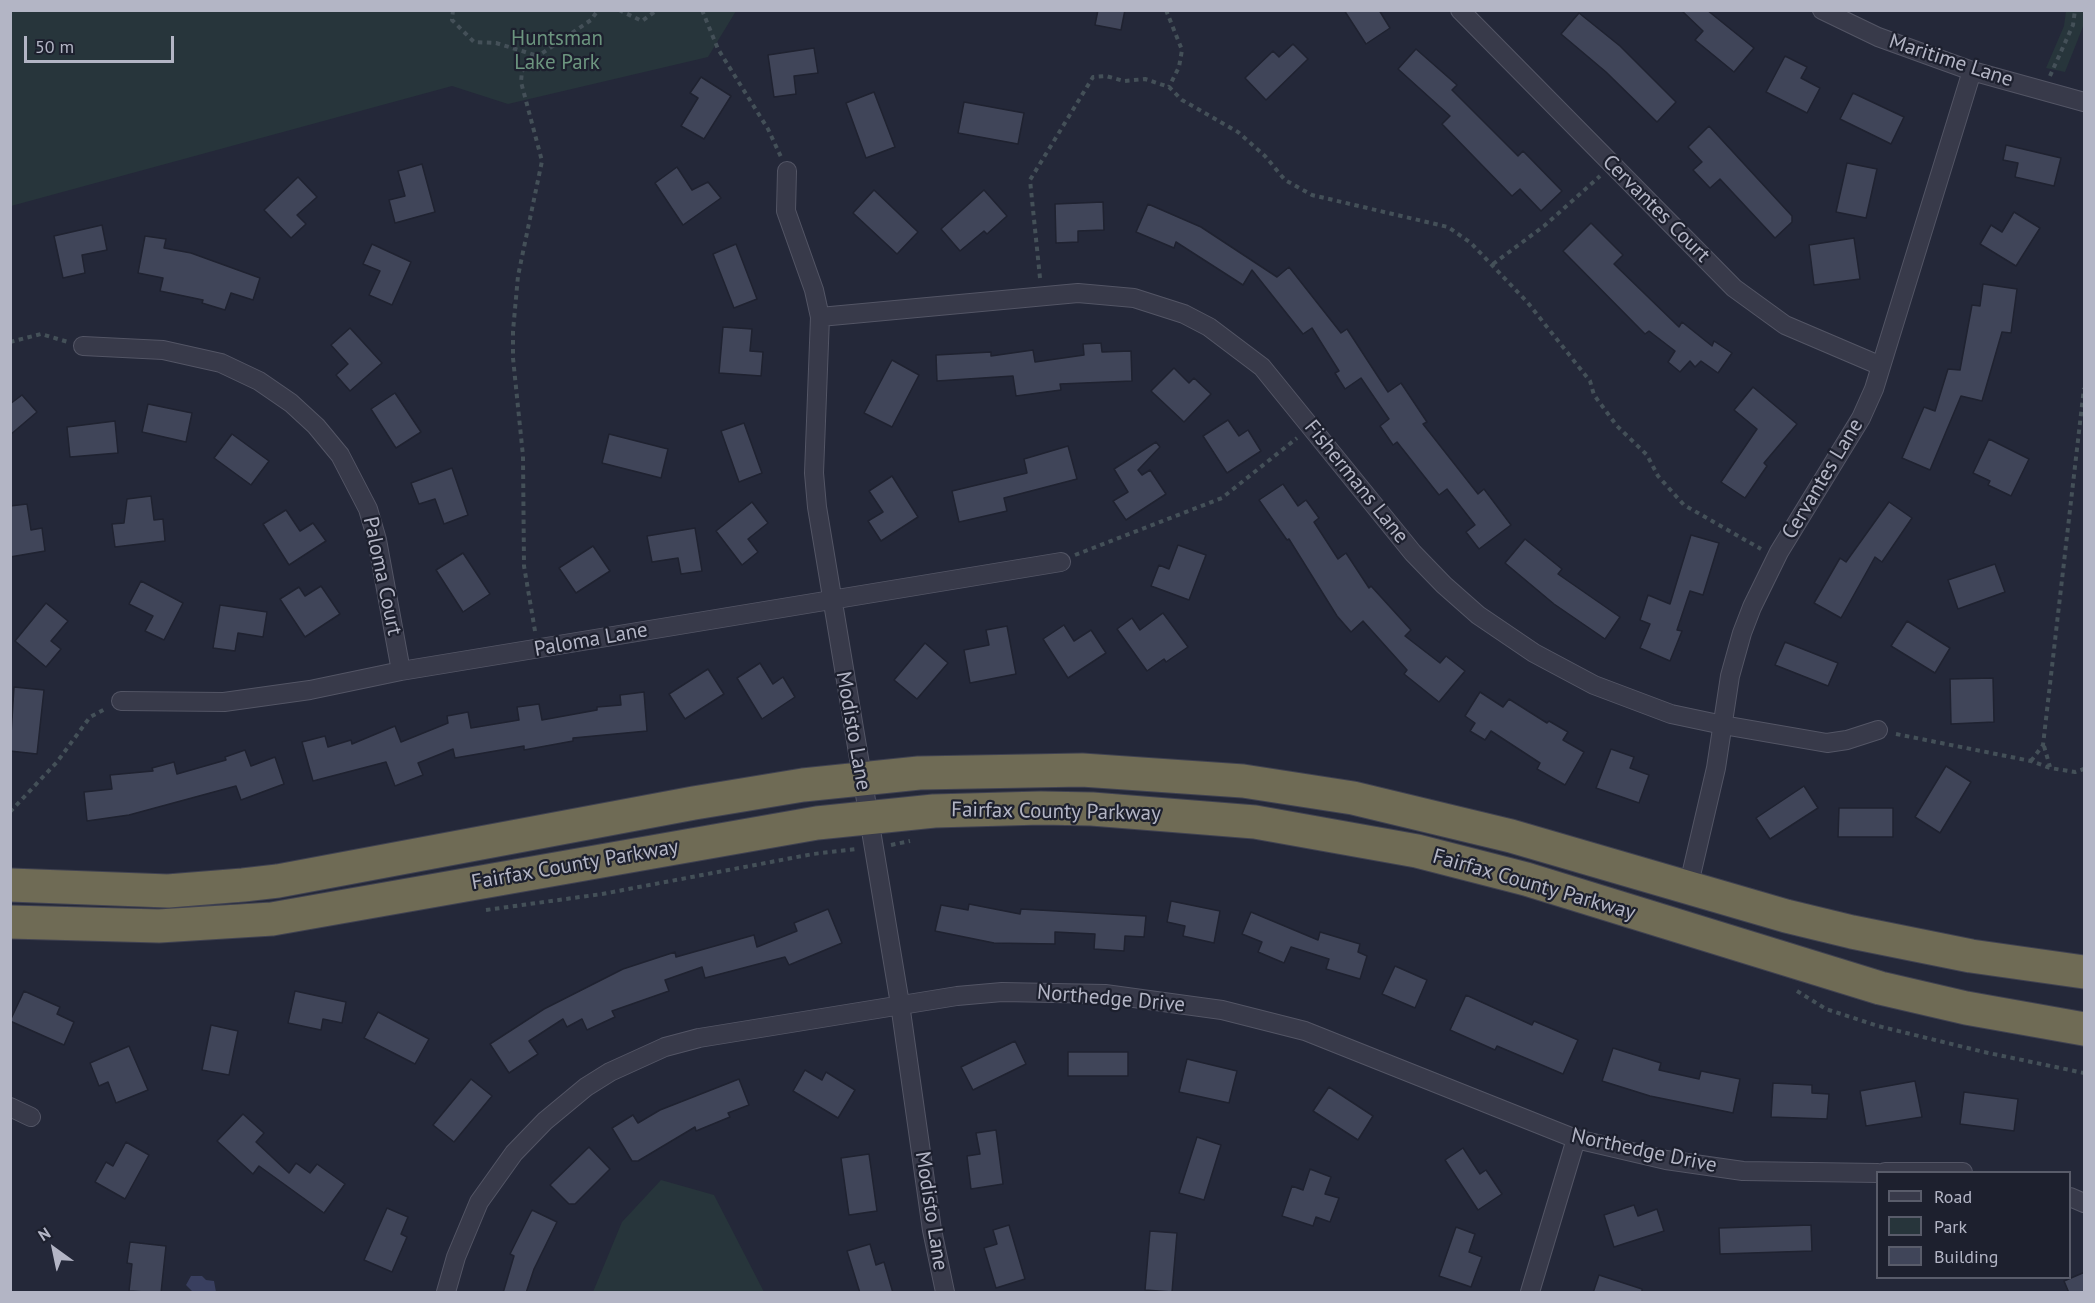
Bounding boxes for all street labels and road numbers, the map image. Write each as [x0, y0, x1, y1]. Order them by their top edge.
street label: Maritime Lane [1886, 29, 2016, 93]
street label: Cervantes Court [1597, 150, 1715, 268]
street label: Cervantes Lane [1777, 414, 1869, 544]
street label: Fishermans Lane [1299, 415, 1413, 549]
street label: Paloma Court [357, 514, 407, 638]
street label: Paloma Lane [532, 618, 650, 662]
street label: Modisto Lane [830, 670, 876, 792]
street label: Fairfax County Parkway [951, 798, 1161, 826]
street label: Fairfax County Parkway [470, 834, 680, 896]
street label: Fairfax County Parkway [1430, 844, 1638, 926]
street label: Northedge Drive [1036, 980, 1186, 1018]
street label: Northedge Drive [1569, 1123, 1719, 1179]
street label: Modisto Lane [909, 1150, 953, 1272]

